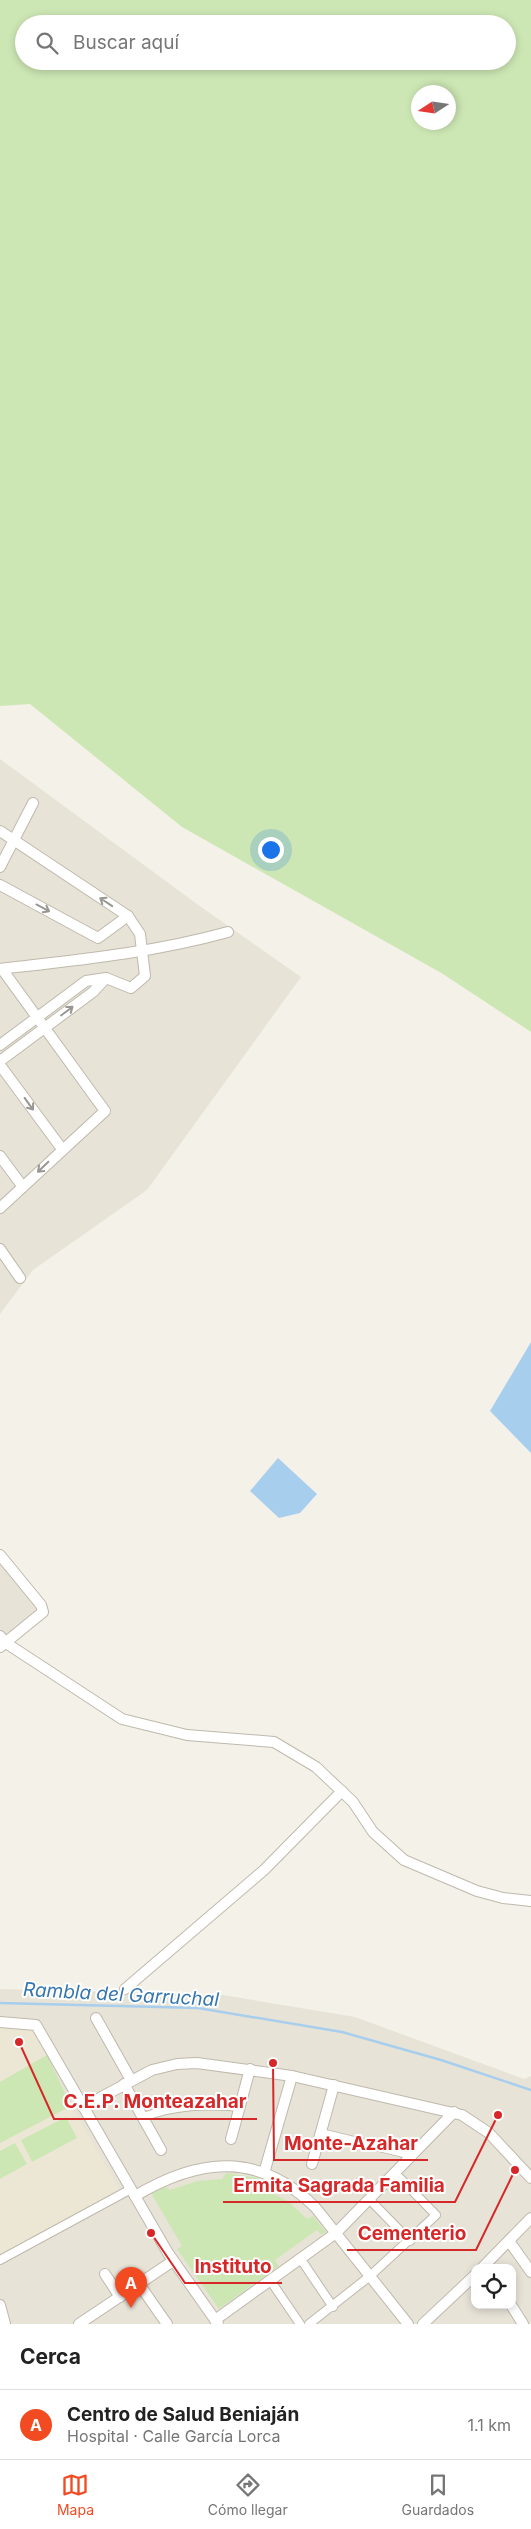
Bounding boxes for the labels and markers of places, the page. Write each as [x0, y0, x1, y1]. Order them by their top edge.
callout: C.E.P. Monteazahar [54, 2085, 257, 2119]
callout: Monte-Azahar [274, 2126, 428, 2160]
callout: Ermita Sagrada Familia [223, 2168, 455, 2202]
callout: Cementerio [347, 2216, 476, 2250]
callout: Instituto [185, 2249, 282, 2283]
pin: A [115, 2267, 147, 2308]

